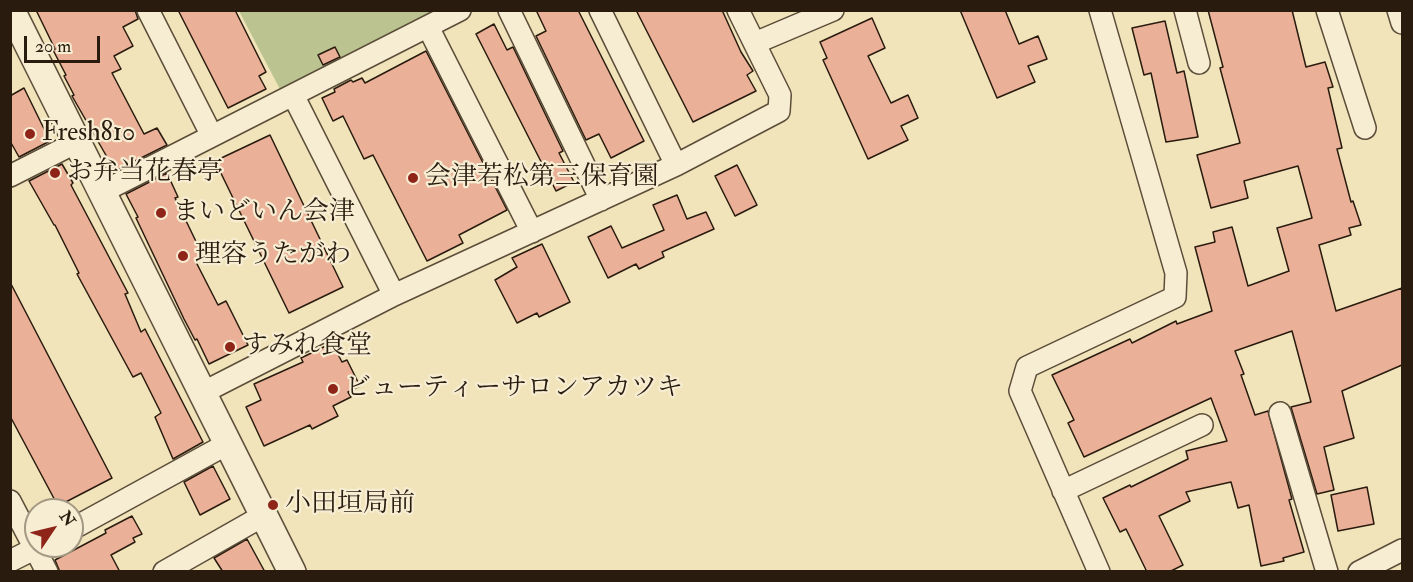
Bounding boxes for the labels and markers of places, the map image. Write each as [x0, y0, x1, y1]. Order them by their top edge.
place label: Fresh810 [42, 118, 135, 150]
marker: Fresh810 [23, 127, 37, 141]
place label: お弁当花春亭 [67, 157, 223, 189]
place label: 会津若松第三保育園 [425, 162, 659, 194]
marker: お弁当花春亭 [48, 166, 62, 180]
marker: 会津若松第三保育園 [406, 171, 420, 185]
place label: まいどいん会津 [173, 197, 355, 229]
marker: まいどいん会津 [154, 206, 168, 220]
place label: 理容うたがわ [195, 240, 351, 272]
marker: 理容うたがわ [176, 249, 190, 263]
place label: すみれ食堂 [242, 331, 372, 363]
marker: すみれ食堂 [223, 340, 237, 354]
place label: ビューティーサロンアカツキ [345, 373, 683, 405]
marker: ビューティーサロンアカツキ [326, 382, 340, 396]
place label: 小田垣局前 [285, 489, 415, 521]
marker: 小田垣局前 [266, 498, 280, 512]

